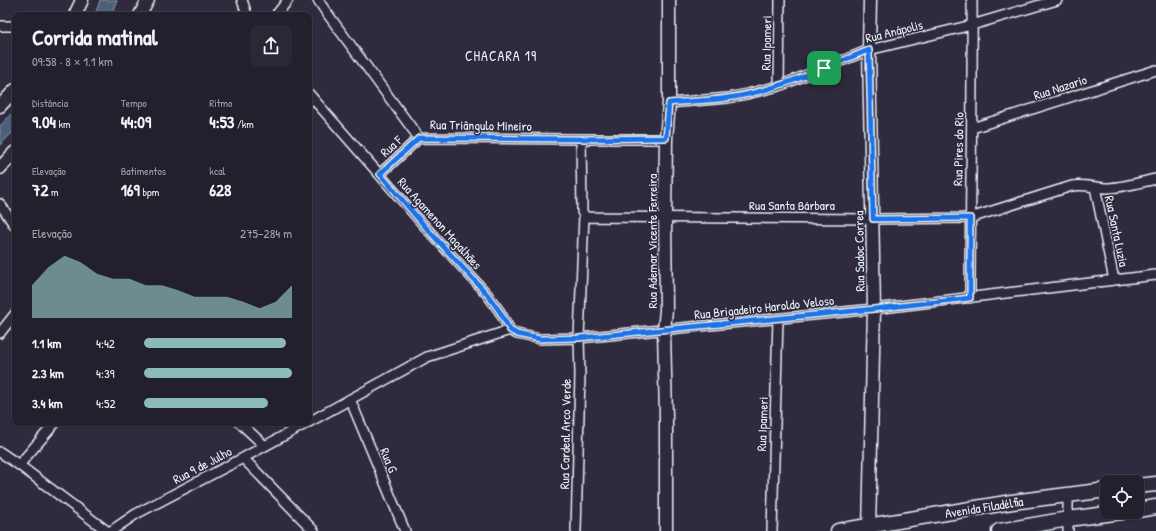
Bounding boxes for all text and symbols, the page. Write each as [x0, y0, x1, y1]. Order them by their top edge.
street label: Rua Ipameri [757, 15, 775, 71]
street label: Rua Anápolis [863, 15, 925, 47]
text: Corrida matinal [32, 22, 158, 52]
button: share [250, 25, 292, 67]
district label: CHACARA 19 [465, 46, 537, 65]
pin [807, 51, 841, 85]
text: 09:58 · 8 × 1.1 km [32, 52, 113, 70]
icon: arrive [813, 57, 835, 79]
street label: Rua Nazario [1031, 70, 1089, 104]
text: Distância [32, 96, 68, 110]
text: Tempo [121, 96, 147, 110]
text: Ritmo [209, 96, 232, 110]
text: 9.04 [32, 110, 56, 133]
text: 44:09 [121, 110, 151, 133]
text: 4:53 [209, 110, 234, 133]
street label: Rua Pires do Rio [948, 112, 968, 186]
street label: Rua Triângulo Mineiro [430, 115, 532, 135]
text: km [56, 117, 70, 131]
text: /km [234, 117, 254, 131]
street label: Rua F [376, 130, 407, 161]
text: Elevação [32, 164, 66, 178]
text: Batimentos [121, 164, 166, 178]
text: kcal [209, 164, 225, 178]
street label: Rua Agamenon Magalhães [394, 173, 486, 273]
street label: Rua Ademar Vicente Ferreira [643, 174, 661, 308]
text: 72 [32, 178, 48, 201]
text: 169 [121, 178, 140, 201]
text: 628 [209, 178, 231, 201]
text: m [48, 185, 58, 199]
text: bpm [140, 185, 159, 199]
street label: Rua Santa Luzia [1101, 194, 1133, 268]
street label: Rua Santa Bárbara [749, 196, 835, 214]
street label: Rua Sadoc Correa [849, 210, 869, 292]
text: Elevação [32, 224, 72, 242]
text: 275–284 m [240, 224, 292, 242]
street label: Rua Brigadeiro Haroldo Veloso [693, 291, 835, 323]
text: 1.1 km [32, 334, 61, 352]
text: 4:42 [96, 334, 115, 352]
text: 2.3 km [32, 364, 64, 382]
text: 4:39 [96, 364, 115, 382]
street label: Rua Cardeal Arco Verde [555, 379, 575, 489]
text: 3.4 km [32, 394, 63, 412]
text: 4:52 [96, 394, 115, 412]
street label: Rua Ipameri [752, 396, 772, 452]
street label: Rua 9 de Julho [169, 442, 235, 488]
street label: Rua G [376, 445, 403, 476]
map controls [1100, 475, 1144, 519]
button: locate [1100, 475, 1144, 519]
street label: Avenida Filadélfia [944, 492, 1024, 522]

